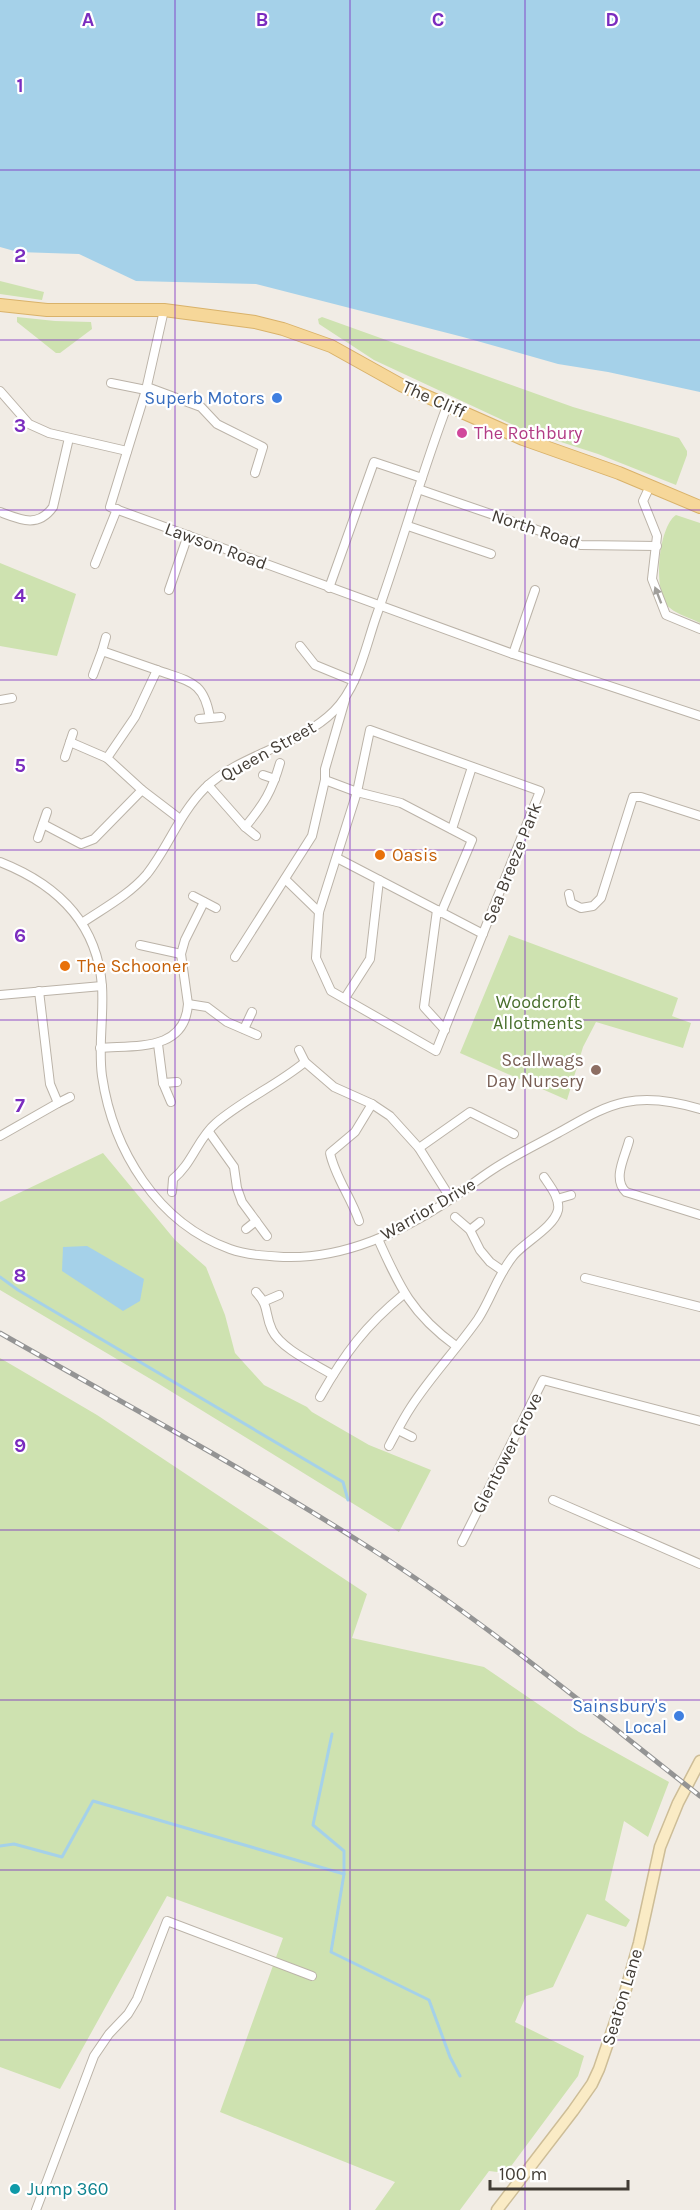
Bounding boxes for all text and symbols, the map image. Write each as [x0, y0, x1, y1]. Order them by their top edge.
text: A [82, 8, 95, 31]
text: B [256, 8, 268, 31]
text: C [432, 8, 444, 31]
text: D [605, 8, 619, 31]
text: 1 [16, 74, 24, 97]
text: 2 [14, 244, 26, 267]
street label: The Cliff [399, 375, 470, 423]
place label: Superb Motors [144, 387, 265, 409]
marker: Superb Motors [270, 391, 284, 405]
text: 3 [14, 414, 26, 437]
place label: The Rothbury [474, 422, 583, 444]
marker: The Rothbury [455, 426, 469, 440]
street label: North Road [489, 504, 583, 554]
street label: Lawson Road [162, 517, 270, 575]
text: 4 [14, 584, 26, 607]
one-way arrow [653, 586, 662, 604]
street label: Queen Street [216, 716, 320, 786]
text: 5 [14, 754, 26, 777]
street label: Sea Breeze Park [478, 799, 546, 927]
place label: Oasis [392, 844, 438, 866]
marker: Oasis [373, 848, 387, 862]
text: 6 [14, 924, 26, 947]
place label: The Schooner [77, 955, 188, 977]
marker: The Schooner [58, 959, 72, 973]
park label: Woodcroft Allotments [493, 991, 583, 1034]
place label: Scallwags Day Nursery [486, 1049, 585, 1092]
marker: Scallwags Day Nursery [589, 1063, 603, 1077]
text: 7 [15, 1094, 25, 1117]
street label: Warrior Drive [376, 1173, 480, 1245]
text: 8 [14, 1264, 26, 1287]
street label: Glentower Grove [467, 1389, 547, 1517]
text: 9 [14, 1434, 26, 1457]
place label: Sainsbury's Local [572, 1695, 667, 1738]
marker: Sainsbury's Local [672, 1709, 686, 1723]
street label: Seaton Lane [597, 1946, 647, 2048]
scale bar [490, 2153, 628, 2191]
text: 100 m [499, 2163, 547, 2185]
place label: Jump 360 [27, 2178, 108, 2200]
marker: Jump 360 [8, 2182, 22, 2196]

